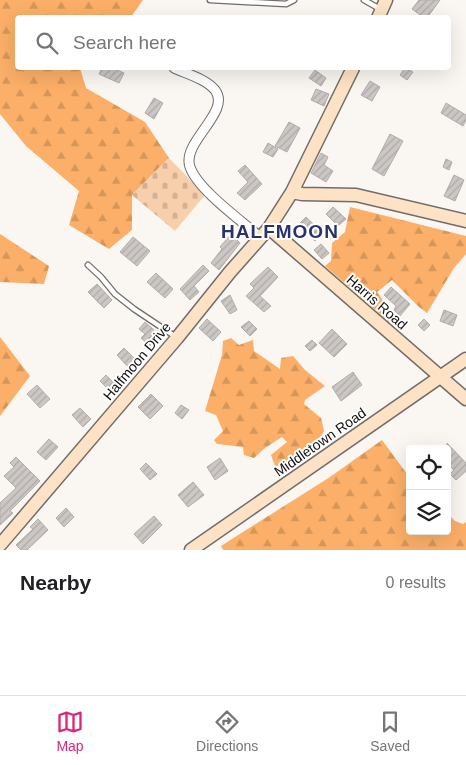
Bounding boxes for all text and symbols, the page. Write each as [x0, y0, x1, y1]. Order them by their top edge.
search box [15, 15, 451, 70]
icon: search [33, 29, 61, 57]
text: Search here [73, 32, 177, 53]
district label: HALFMOON [221, 221, 339, 242]
street label: Harris Road [344, 271, 410, 333]
street label: Halfmoon Drive [100, 319, 174, 403]
street label: Middletown Road [271, 404, 369, 480]
map controls [406, 445, 451, 535]
button: locate [406, 445, 451, 490]
button: layers [406, 490, 451, 535]
text: Nearby [20, 571, 91, 594]
text: 0 results [386, 574, 446, 591]
tab: Map [56, 708, 84, 754]
tab: Directions [196, 708, 258, 754]
tab: Saved [370, 708, 410, 754]

